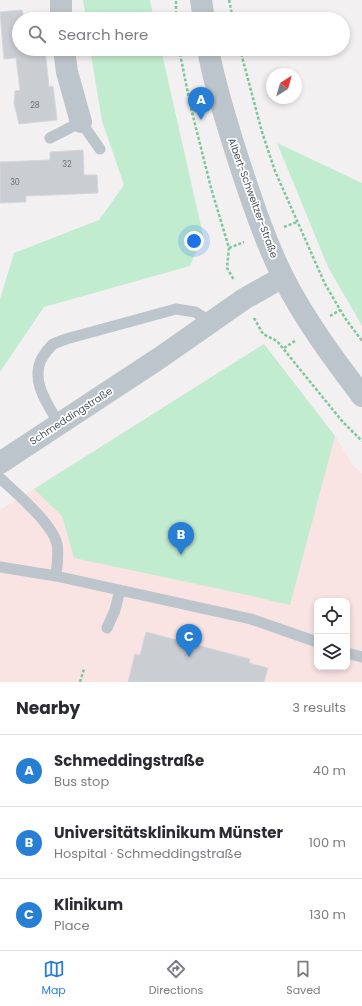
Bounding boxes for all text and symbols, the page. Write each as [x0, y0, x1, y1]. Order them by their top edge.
search box [12, 12, 350, 56]
icon: search [26, 23, 48, 45]
text: Search here [58, 24, 148, 45]
north arrow [266, 68, 302, 104]
pin: A [188, 87, 214, 120]
house number: 28 [30, 100, 40, 111]
street label: Albert-Schweitzer-Straße [224, 136, 282, 260]
house number: 32 [62, 159, 72, 170]
house number: 30 [10, 177, 20, 188]
your location [184, 231, 204, 251]
street label: Schmeddingstraße [27, 383, 115, 449]
pin: B [168, 522, 194, 555]
map controls [314, 598, 350, 670]
button: locate [314, 598, 350, 634]
pin: C [176, 624, 202, 657]
button: layers [314, 634, 350, 670]
text: Nearby [16, 696, 80, 720]
text: 3 results [292, 698, 346, 717]
text: Schmeddingstraße [54, 750, 204, 771]
text: A [24, 761, 34, 780]
text: 40 m [313, 761, 346, 780]
text: Bus stop [54, 772, 109, 791]
text: Universitätsklinikum Münster [54, 822, 283, 843]
text: B [25, 833, 33, 852]
text: 100 m [309, 833, 346, 852]
text: Hospital · Schmeddingstraße [54, 844, 242, 863]
text: Klinikum [54, 894, 123, 915]
text: C [24, 905, 34, 924]
text: 130 m [309, 905, 346, 924]
text: Place [54, 916, 89, 935]
tab: Map [41, 958, 66, 999]
tab: Directions [149, 958, 203, 999]
tab: Saved [286, 958, 321, 999]

